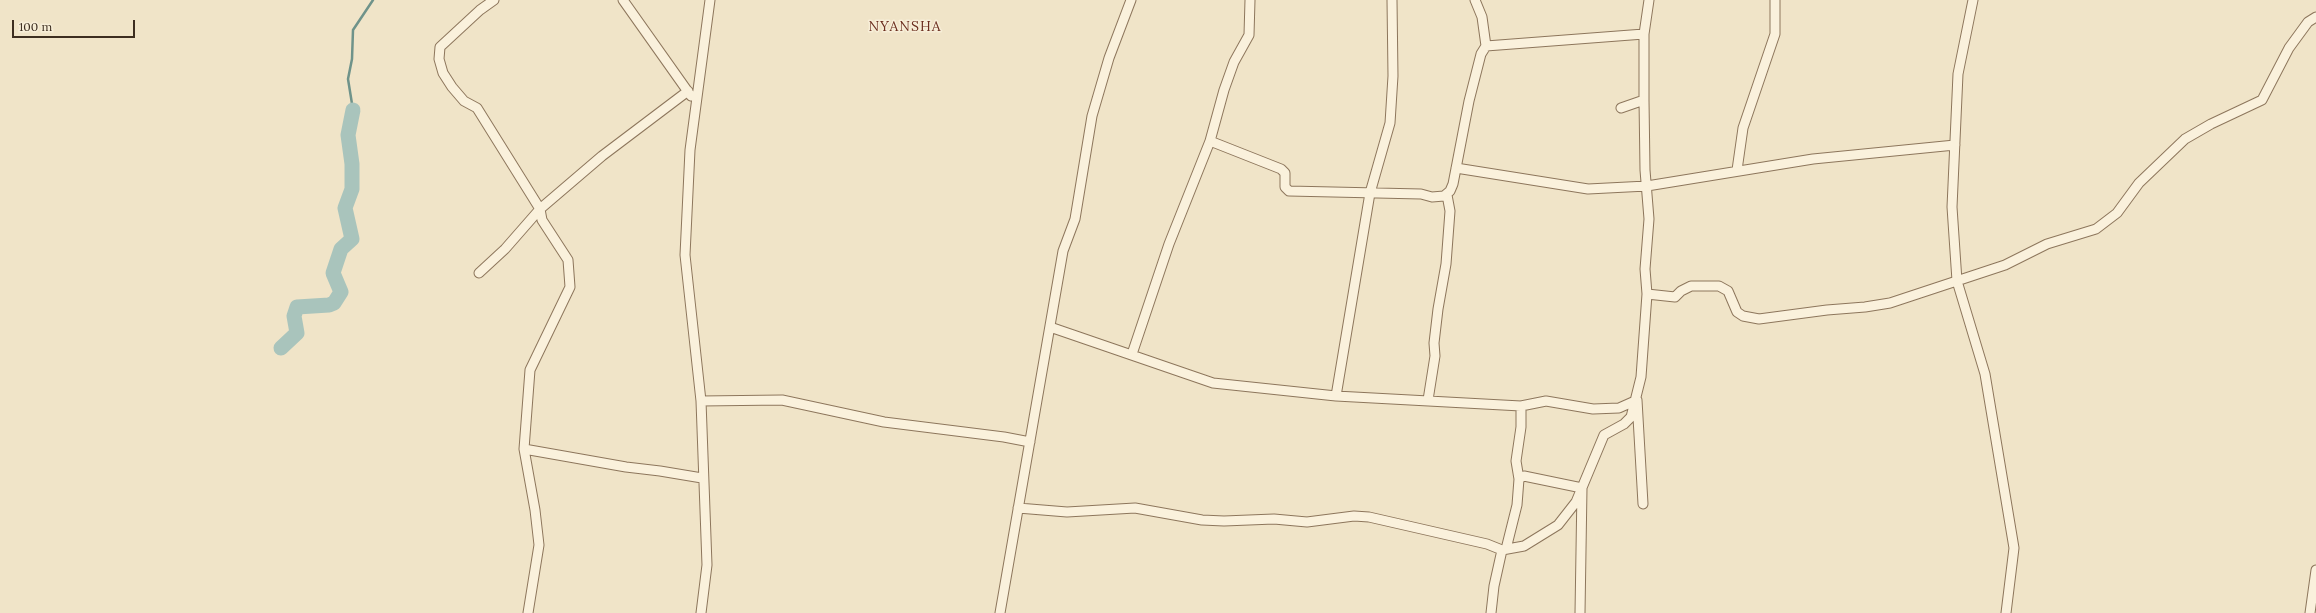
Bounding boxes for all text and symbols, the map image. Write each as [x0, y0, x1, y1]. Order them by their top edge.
scale bar [14, 12, 137, 38]
text: 100 m [19, 19, 52, 34]
district label: NYANSHA [868, 19, 942, 35]

